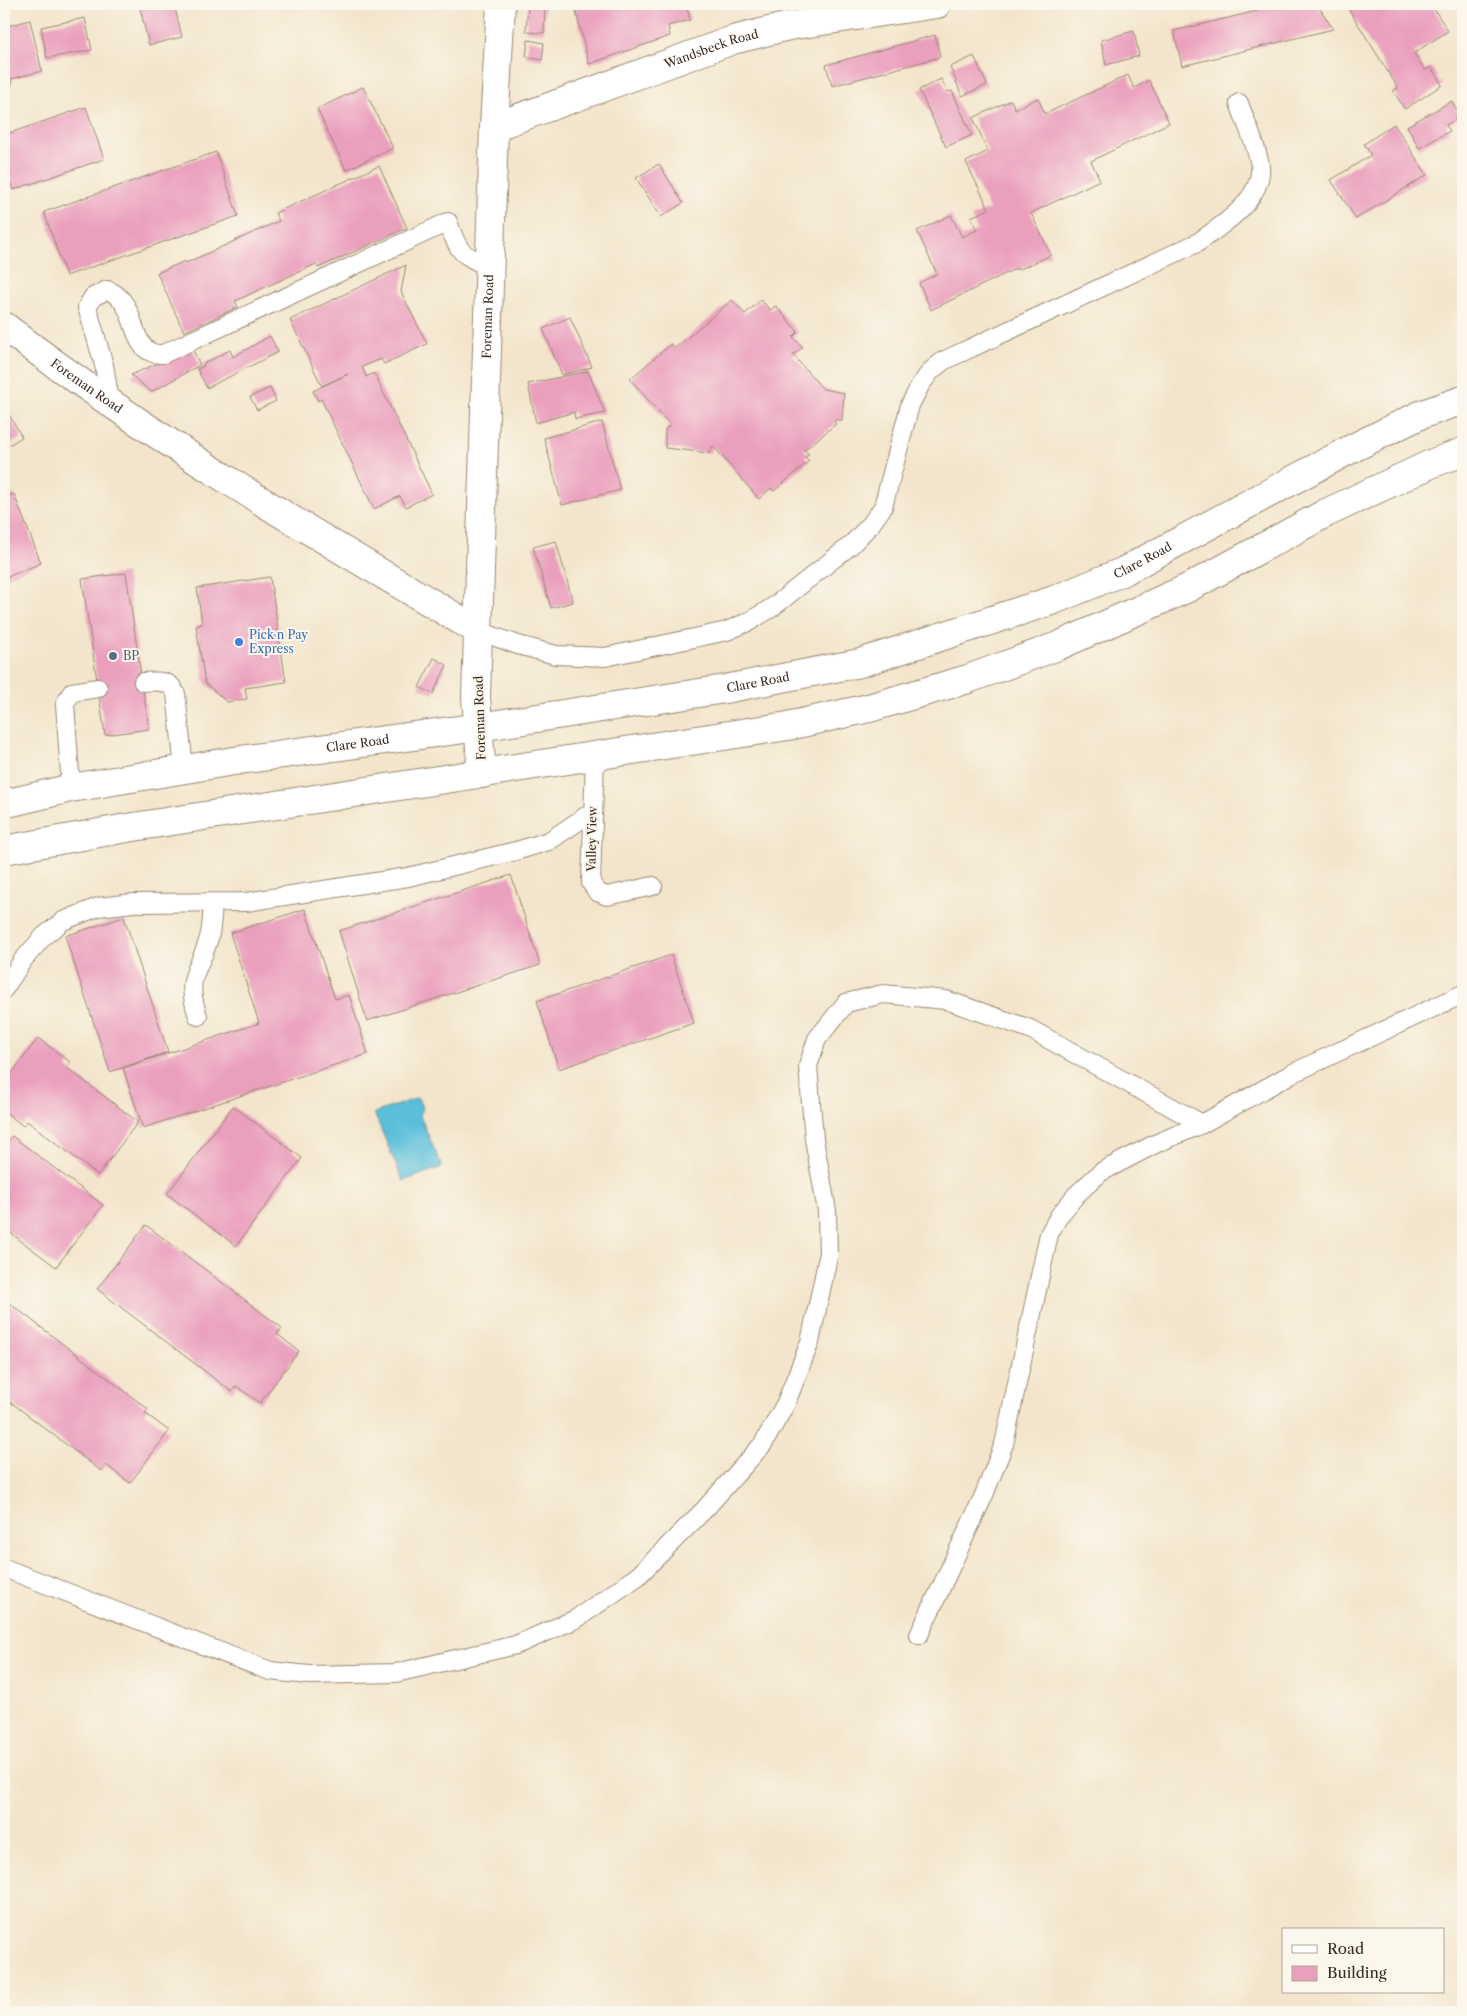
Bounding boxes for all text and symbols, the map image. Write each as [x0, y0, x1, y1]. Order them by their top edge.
street label: Wandsbeck Road [661, 26, 760, 72]
street label: Foreman Road [479, 273, 496, 359]
street label: Foreman Road [48, 355, 126, 416]
street label: Clare Road [1111, 538, 1175, 581]
place label: Pick n Pay Express [249, 627, 308, 656]
marker: Pick n Pay Express [233, 636, 245, 648]
place label: BP [123, 648, 139, 663]
marker: BP [107, 650, 119, 662]
street label: Clare Road [725, 669, 791, 696]
street label: Foreman Road [471, 675, 488, 760]
street label: Clare Road [325, 731, 391, 755]
street label: Valley View [583, 805, 600, 873]
legend [1282, 1928, 1444, 1994]
text: Road [1327, 1939, 1364, 1958]
text: Building [1327, 1963, 1387, 1982]

